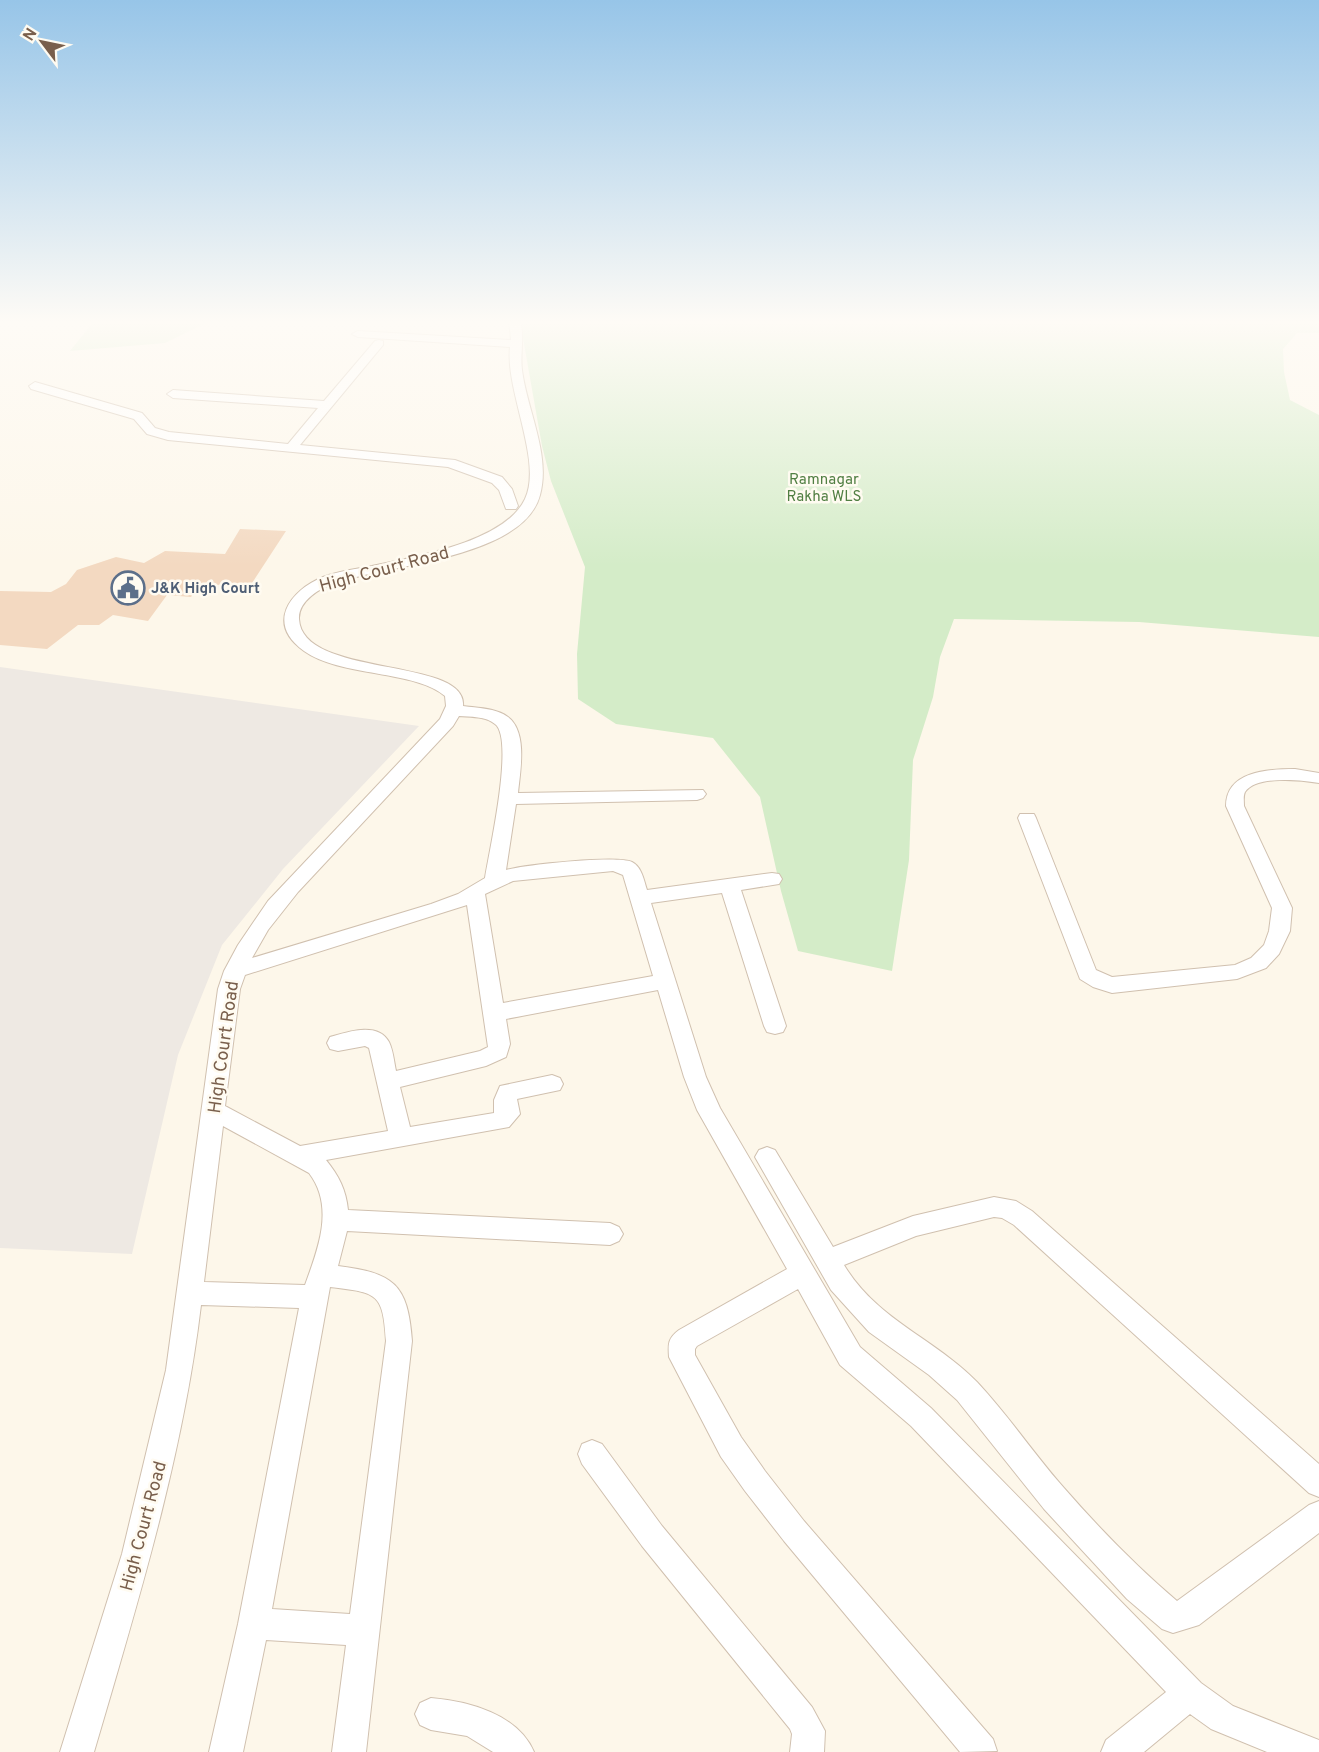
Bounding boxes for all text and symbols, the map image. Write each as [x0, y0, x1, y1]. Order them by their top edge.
north arrow [12, 12, 72, 72]
text: N [19, 25, 43, 45]
park label: Ramnagar Rakha WLS [787, 471, 861, 507]
street label: High Court Road [317, 542, 452, 599]
public building icon: J&K High Court [110, 570, 146, 606]
place label: J&K High Court [151, 580, 260, 599]
street label: High Court Road [204, 979, 245, 1115]
street label: High Court Road [116, 1459, 173, 1594]

